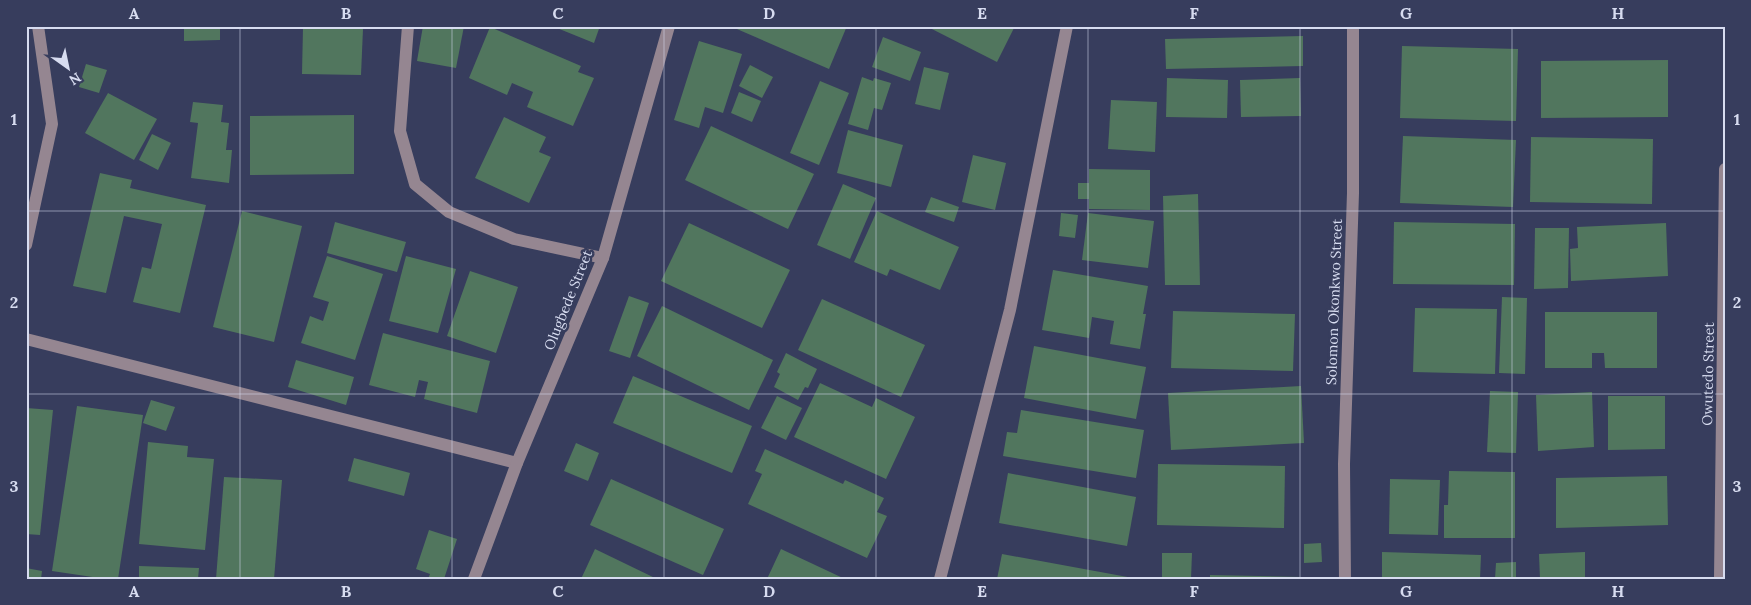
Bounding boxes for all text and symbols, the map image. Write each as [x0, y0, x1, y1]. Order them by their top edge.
text: A [129, 3, 140, 23]
text: B [341, 3, 352, 23]
text: C [552, 3, 564, 23]
text: D [763, 3, 775, 23]
text: E [977, 3, 987, 23]
text: F [1189, 3, 1199, 23]
text: G [1400, 3, 1412, 23]
text: H [1612, 3, 1625, 23]
north arrow [42, 42, 92, 92]
text: N [65, 68, 85, 89]
text: 1 [11, 109, 17, 129]
text: 1 [1734, 109, 1740, 129]
street label: Solomon Okonkwo Street [1322, 218, 1346, 385]
street label: Olugbede Street [540, 247, 596, 353]
text: 2 [10, 292, 18, 312]
text: 2 [1733, 292, 1741, 312]
street label: Owutedo Street [1698, 321, 1718, 426]
text: 3 [10, 476, 19, 496]
text: 3 [1733, 476, 1742, 496]
text: A [129, 581, 140, 601]
text: B [341, 581, 352, 601]
text: C [552, 581, 564, 601]
text: D [763, 581, 775, 601]
text: E [977, 581, 987, 601]
text: F [1189, 581, 1199, 601]
text: G [1400, 581, 1412, 601]
text: H [1612, 581, 1625, 601]

